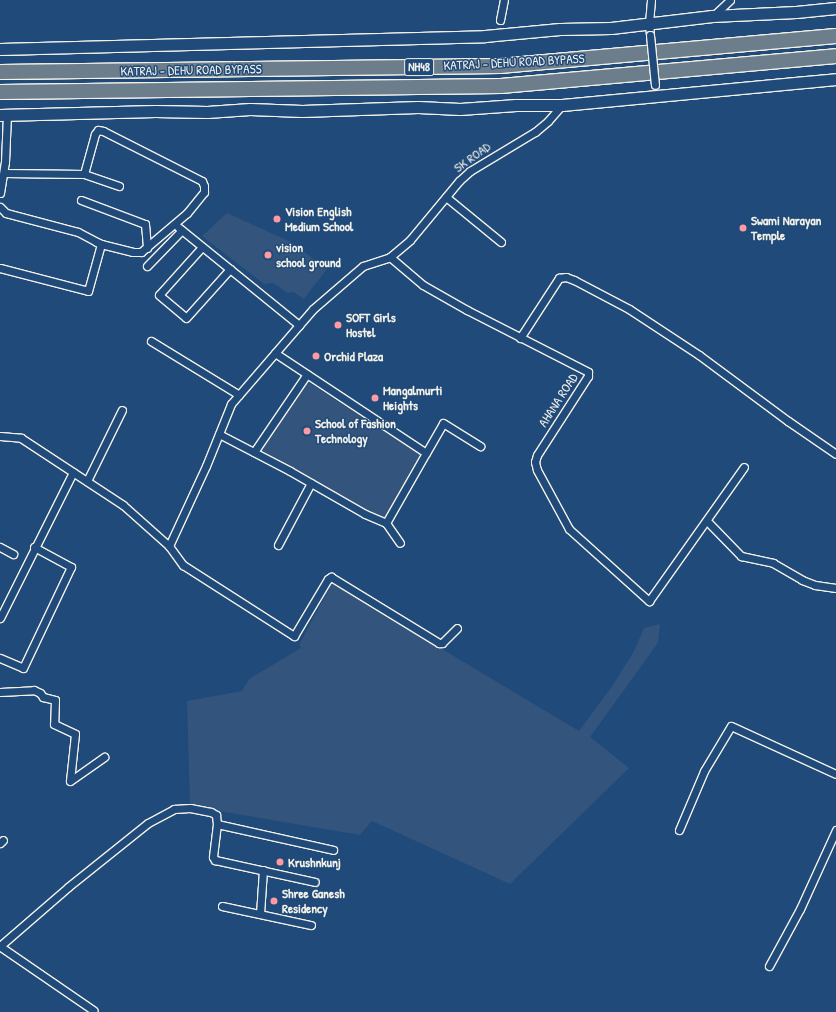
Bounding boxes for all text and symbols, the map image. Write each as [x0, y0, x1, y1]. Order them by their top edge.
street label: KATRAJ - DEHU ROAD BYPASS [443, 51, 585, 73]
road number: NH48 [404, 57, 434, 77]
street label: KATRAJ - DEHU ROAD BYPASS [120, 61, 262, 79]
street label: SK ROAD [451, 139, 493, 175]
place label: Vision English Medium School [285, 204, 353, 235]
place label: Swami Narayan Temple [751, 213, 821, 244]
marker: Vision English Medium School [272, 214, 282, 224]
marker: Swami Narayan Temple [738, 223, 748, 233]
place label: vision school ground [276, 240, 341, 271]
marker: vision school ground [263, 250, 273, 260]
place label: SOFT Girls Hostel [346, 310, 396, 341]
marker: SOFT Girls Hostel [333, 320, 343, 330]
place label: Orchid Plaza [324, 348, 383, 364]
marker: Orchid Plaza [311, 351, 321, 361]
street label: AHANA ROAD [535, 370, 581, 430]
place label: Mangalmurti Heights [383, 383, 442, 414]
marker: Mangalmurti Heights [370, 393, 380, 403]
place label: School of Fashion Technology [315, 416, 396, 447]
marker: School of Fashion Technology [302, 426, 312, 436]
place label: Krushnkunj [288, 854, 341, 870]
marker: Krushnkunj [275, 857, 285, 867]
place label: Shree Ganesh Residency [282, 886, 345, 917]
marker: Shree Ganesh Residency [269, 896, 279, 906]

